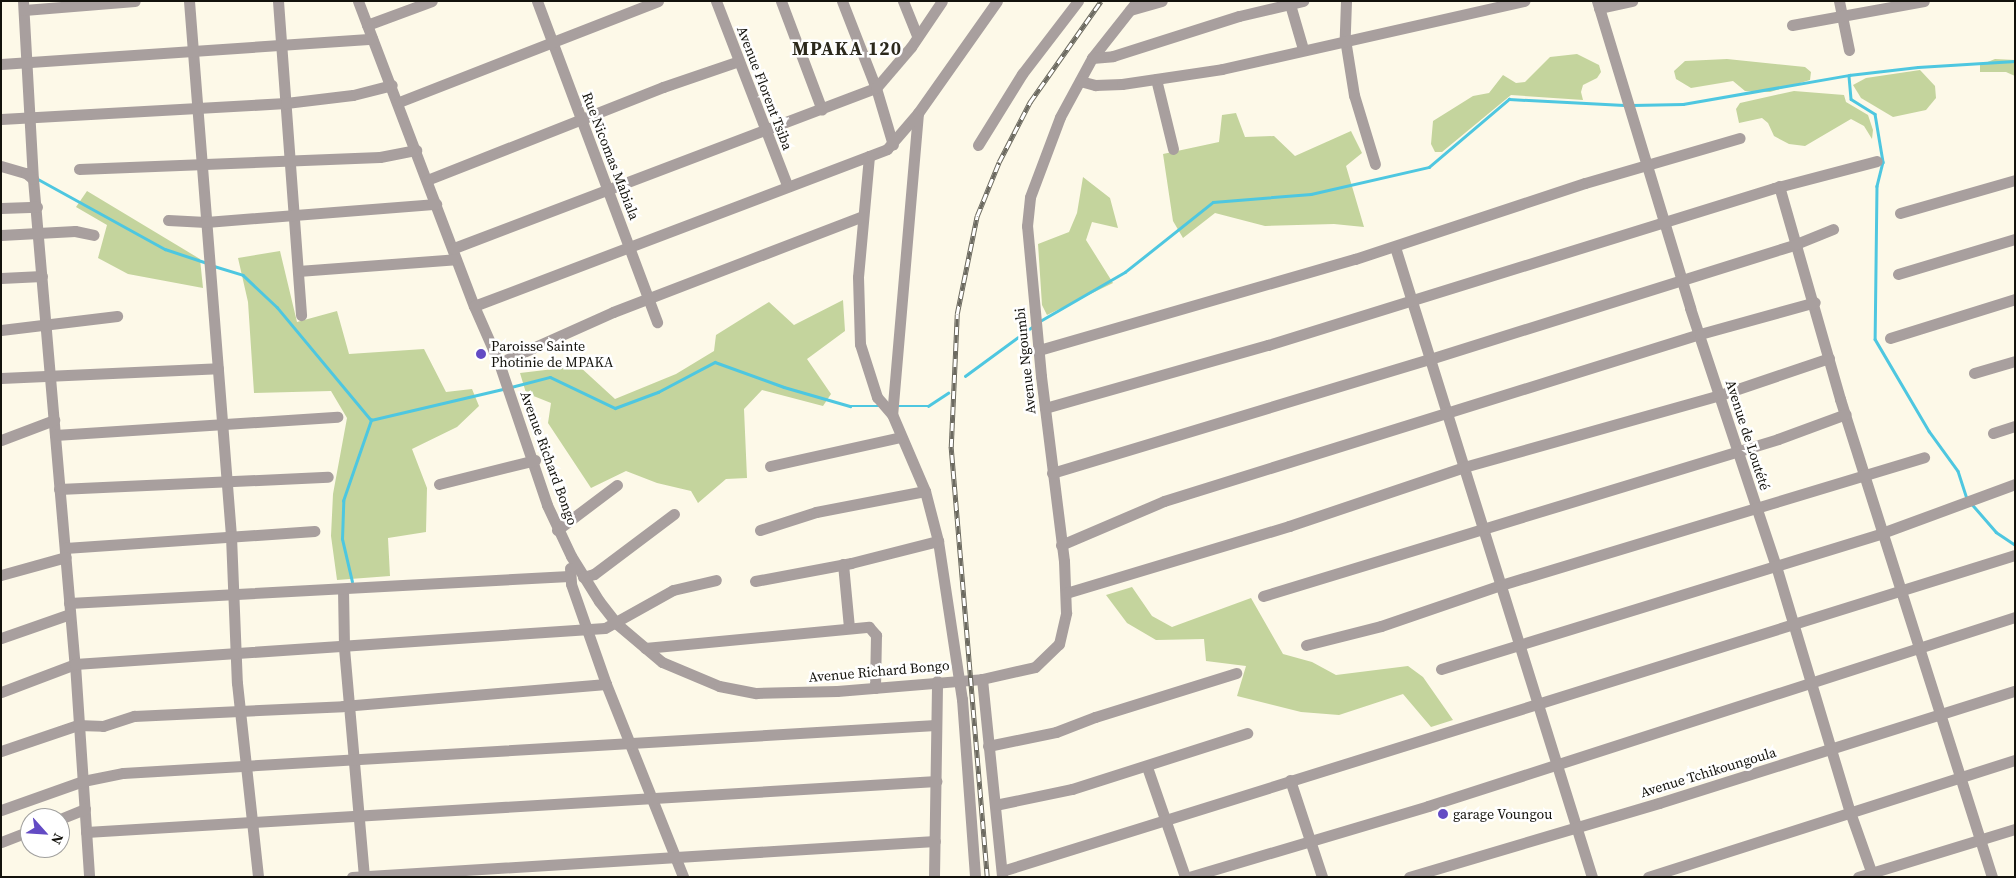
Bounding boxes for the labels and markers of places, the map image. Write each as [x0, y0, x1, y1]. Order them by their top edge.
place label: Paroisse Sainte Photinie de MPAKA [491, 338, 613, 371]
marker: Paroisse Sainte Photinie de MPAKA [475, 348, 487, 360]
place label: garage Voungou [1453, 806, 1553, 822]
marker: garage Voungou [1437, 808, 1449, 820]

